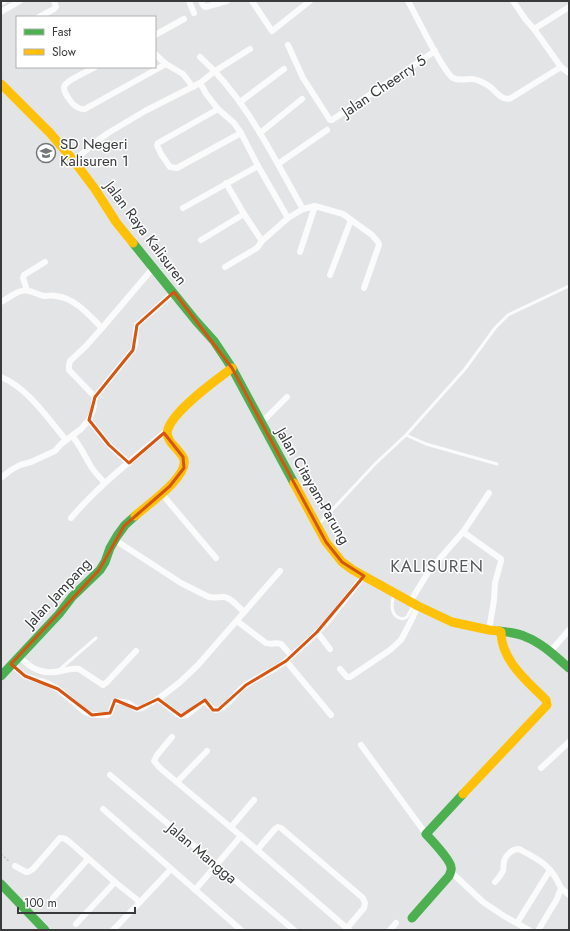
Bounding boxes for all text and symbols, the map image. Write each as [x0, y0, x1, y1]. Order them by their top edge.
legend [16, 16, 156, 68]
text: Fast [52, 23, 71, 41]
text: Slow [52, 43, 77, 61]
street label: Jalan Cheerry 5 [336, 50, 431, 124]
place label: SD Negeri Kalisuren 1 [60, 133, 129, 172]
school or university icon: SD Negeri Kalisuren 1 [35, 142, 57, 164]
street label: Jalan Raya Kalisuren [98, 175, 192, 290]
street label: Jalan Citayam-Parung [270, 422, 355, 549]
street label: Jalan Jampang [18, 553, 96, 634]
district label: KALISUREN [390, 554, 484, 578]
street label: Jalan Mangga [161, 816, 242, 889]
scale bar [18, 889, 135, 915]
text: 100 m [24, 894, 57, 912]

